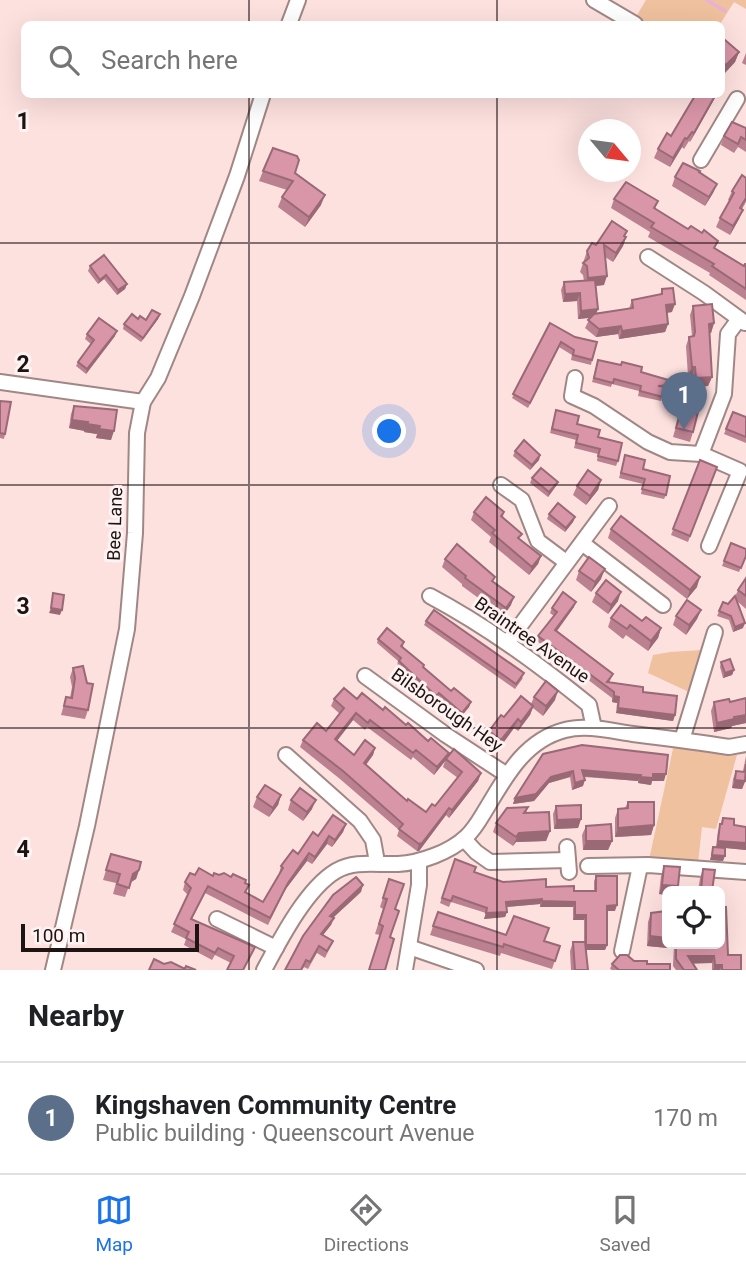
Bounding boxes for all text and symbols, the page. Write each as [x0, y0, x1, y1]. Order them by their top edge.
search box [21, 21, 725, 98]
icon: search [45, 41, 83, 79]
text: Search here [101, 45, 238, 75]
text: 1 [16, 108, 30, 135]
north arrow [578, 119, 641, 182]
text: 2 [16, 351, 30, 378]
pin: 1 [661, 372, 707, 430]
your location [372, 414, 406, 448]
street label: Bee Lane [103, 487, 126, 561]
street label: Braintree Avenue [471, 592, 594, 687]
text: 3 [16, 593, 30, 620]
street label: Bilsborough Hey [388, 663, 507, 756]
text: 4 [16, 836, 30, 863]
map controls [662, 886, 725, 949]
button: locate [662, 886, 725, 949]
scale bar [21, 921, 200, 953]
text: 100 m [32, 924, 85, 947]
text: Nearby [28, 998, 124, 1033]
text: Kingshaven Community Centre [95, 1090, 456, 1120]
text: 1 [44, 1105, 58, 1132]
text: 170 m [653, 1105, 718, 1132]
text: Public building · Queenscourt Avenue [95, 1120, 475, 1147]
tab: Map [95, 1191, 133, 1256]
tab: Directions [324, 1191, 409, 1256]
tab: Saved [599, 1191, 651, 1256]

